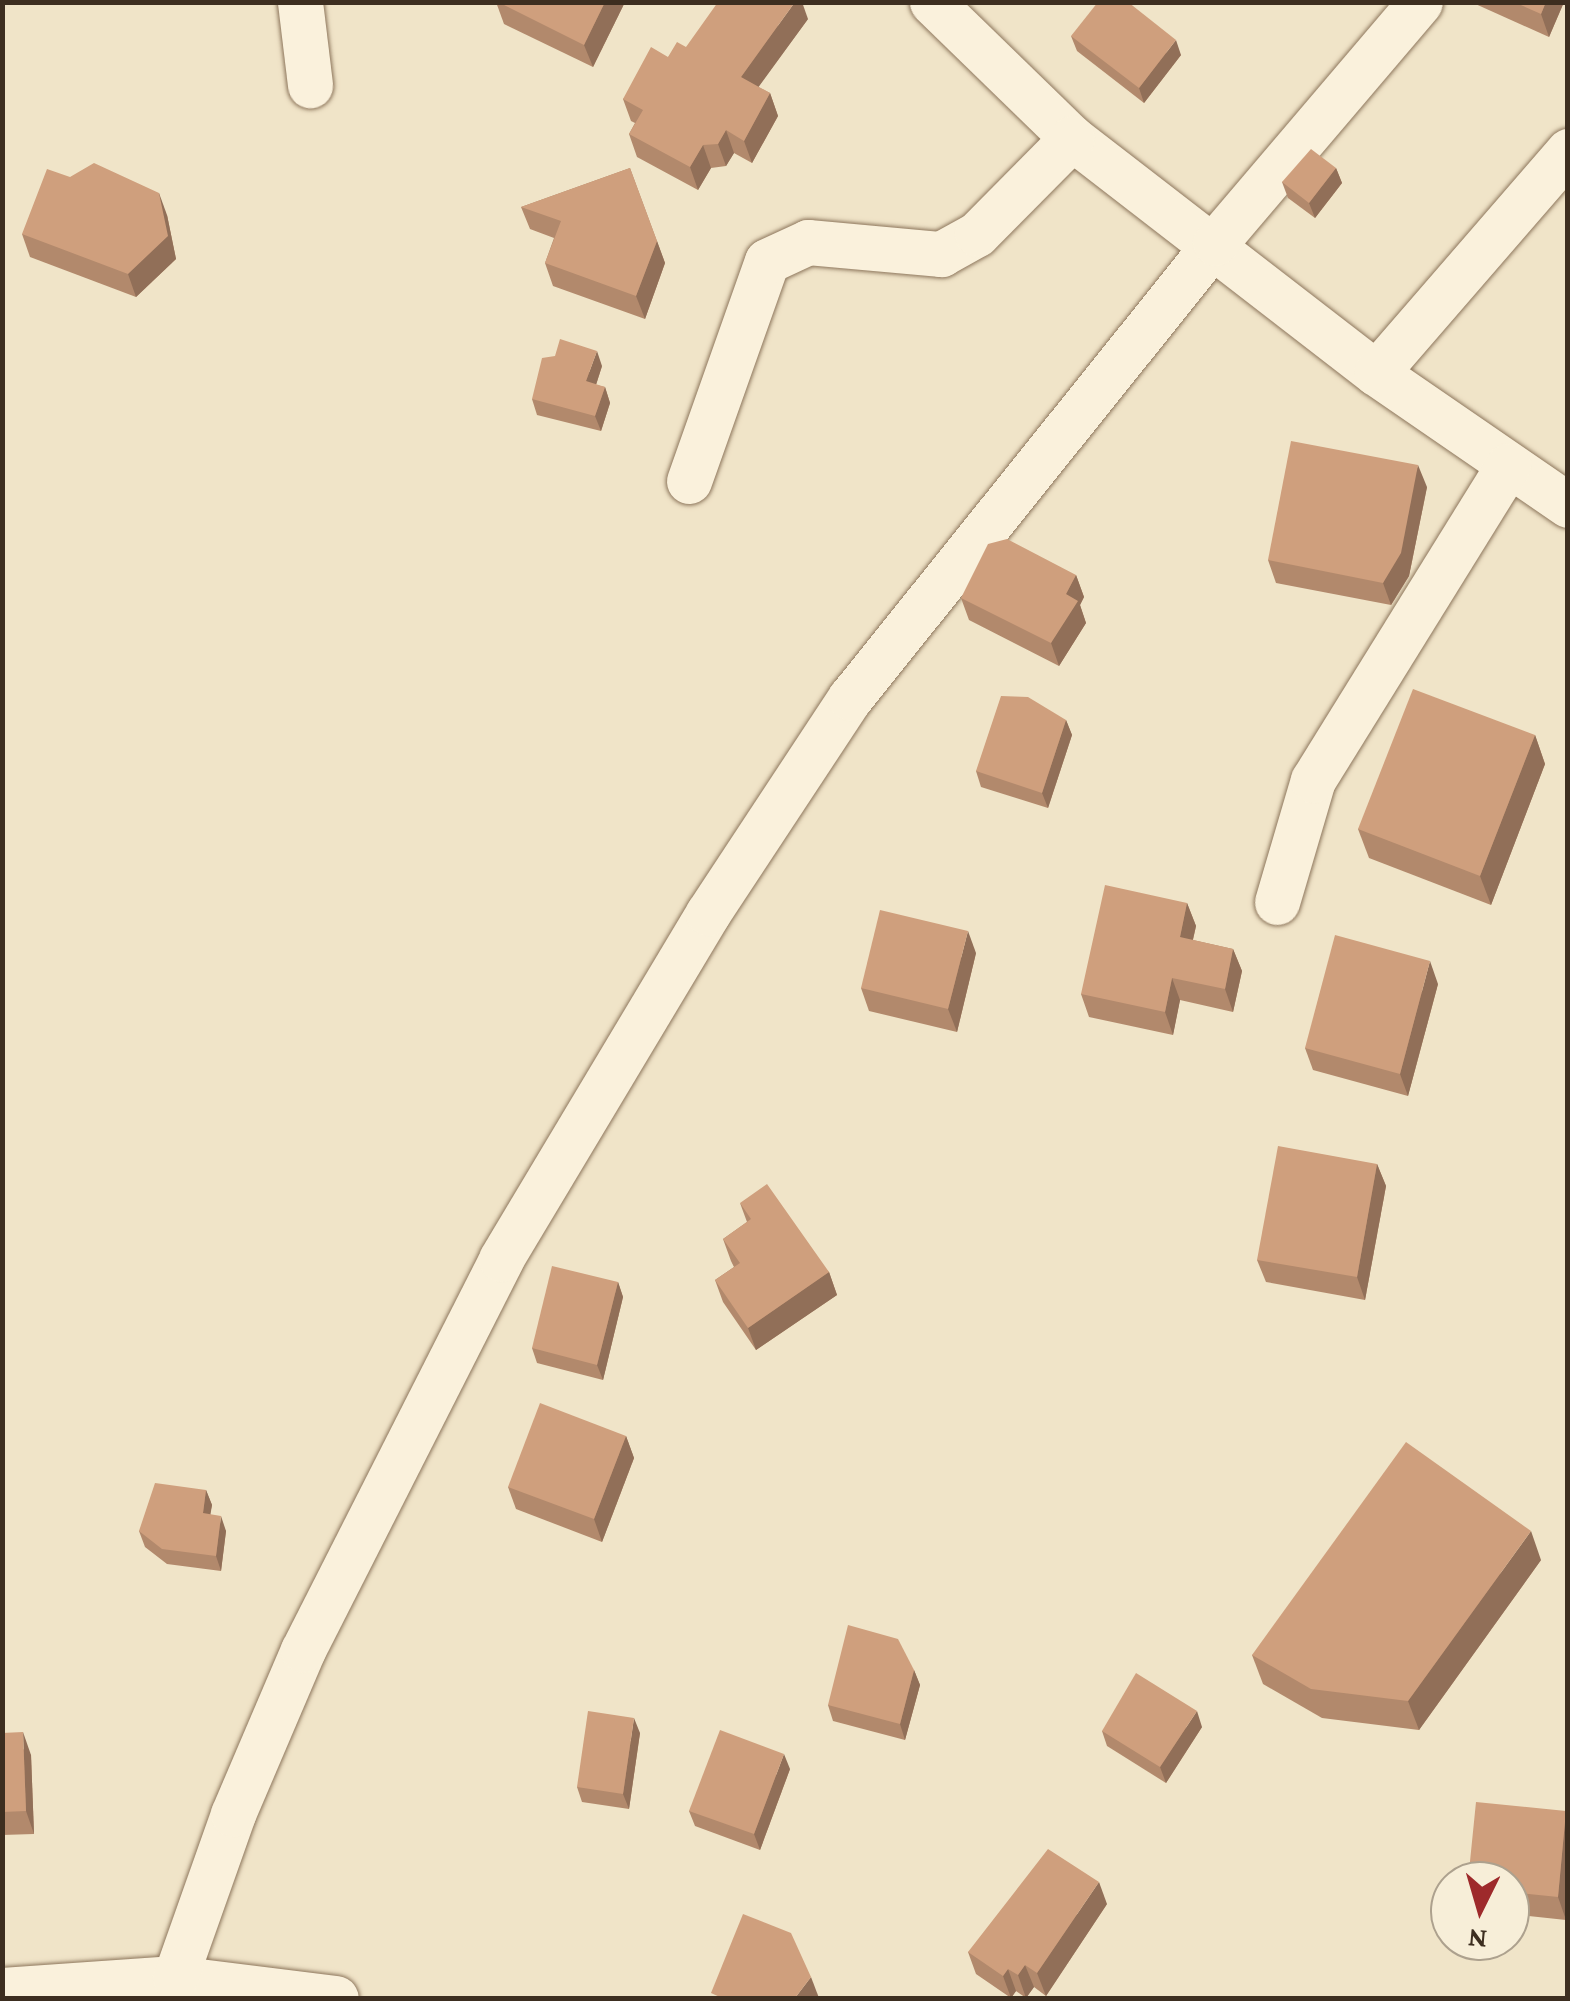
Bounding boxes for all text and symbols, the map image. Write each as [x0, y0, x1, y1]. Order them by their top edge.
north arrow [1430, 1861, 1530, 1961]
text: N [1467, 1923, 1488, 1956]

